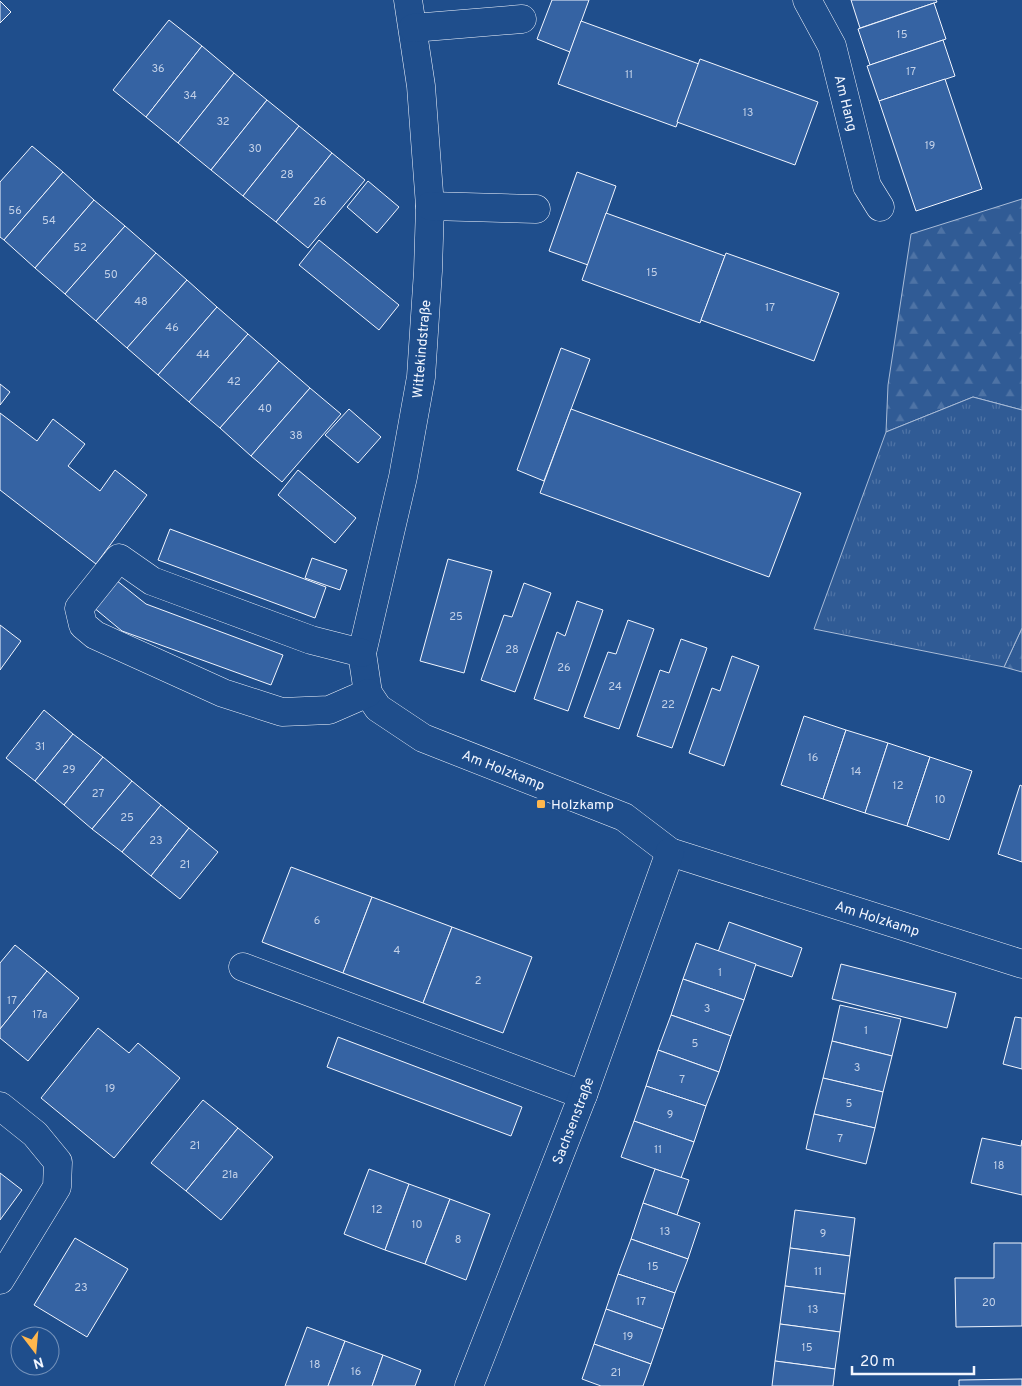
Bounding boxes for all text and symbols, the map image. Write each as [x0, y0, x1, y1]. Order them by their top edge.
house number: 15 [897, 28, 908, 42]
house number: 36 [151, 62, 165, 76]
house number: 17 [906, 65, 916, 79]
house number: 11 [625, 68, 633, 82]
street label: Am Hang [830, 73, 860, 133]
house number: 34 [183, 89, 197, 103]
house number: 13 [743, 106, 753, 120]
house number: 32 [216, 115, 230, 129]
house number: 19 [925, 139, 935, 153]
house number: 30 [248, 142, 262, 156]
house number: 28 [280, 168, 294, 182]
house number: 26 [313, 195, 327, 209]
house number: 56 [8, 204, 22, 218]
house number: 54 [42, 214, 56, 228]
house number: 52 [73, 241, 87, 255]
house number: 15 [647, 266, 658, 280]
house number: 50 [104, 268, 118, 282]
house number: 48 [134, 295, 148, 309]
street label: Wittekindstraße [410, 299, 435, 399]
house number: 17 [765, 301, 775, 315]
house number: 46 [165, 321, 179, 335]
house number: 44 [196, 348, 210, 362]
house number: 42 [227, 375, 241, 389]
house number: 40 [258, 402, 272, 416]
house number: 38 [289, 429, 303, 443]
house number: 25 [449, 610, 463, 624]
house number: 28 [505, 643, 519, 657]
house number: 26 [557, 661, 571, 675]
house number: 24 [608, 680, 622, 694]
house number: 22 [661, 698, 675, 712]
house number: 31 [35, 740, 45, 754]
street label: Am Holzkamp [459, 747, 547, 795]
house number: 16 [808, 751, 818, 765]
house number: 29 [62, 763, 76, 777]
house number: 14 [851, 765, 862, 779]
house number: 12 [893, 779, 903, 793]
house number: 27 [92, 787, 104, 801]
house number: 10 [934, 793, 946, 807]
place label: Holzkamp [551, 797, 614, 814]
marker: Holzkamp [535, 798, 547, 810]
house number: 25 [120, 811, 134, 825]
house number: 23 [149, 834, 163, 848]
house number: 21 [180, 858, 190, 872]
street label: Am Holzkamp [833, 898, 921, 941]
house number: 6 [314, 914, 320, 928]
house number: 4 [394, 944, 401, 958]
house number: 1 [718, 966, 722, 980]
house number: 2 [475, 974, 481, 988]
house number: 17 [7, 994, 17, 1008]
house number: 3 [704, 1002, 710, 1016]
house number: 17a [32, 1008, 48, 1022]
house number: 1 [864, 1024, 868, 1038]
house number: 5 [692, 1037, 699, 1051]
house number: 3 [854, 1061, 860, 1075]
house number: 7 [679, 1073, 685, 1087]
street label: Sachsenstraße [550, 1075, 599, 1167]
house number: 19 [105, 1082, 115, 1096]
house number: 5 [846, 1097, 853, 1111]
house number: 9 [667, 1108, 673, 1122]
house number: 7 [837, 1132, 843, 1146]
house number: 21 [190, 1139, 200, 1153]
house number: 11 [654, 1143, 662, 1157]
house number: 18 [994, 1159, 1004, 1173]
house number: 21a [222, 1168, 238, 1182]
house number: 12 [372, 1203, 382, 1217]
house number: 10 [411, 1218, 423, 1232]
house number: 13 [660, 1225, 670, 1239]
house number: 9 [820, 1227, 826, 1241]
house number: 8 [455, 1233, 461, 1247]
house number: 15 [648, 1260, 659, 1274]
house number: 11 [814, 1265, 822, 1279]
house number: 23 [74, 1281, 88, 1295]
house number: 17 [636, 1295, 646, 1309]
house number: 20 [982, 1296, 996, 1310]
house number: 13 [808, 1303, 818, 1317]
north arrow [10, 1326, 60, 1376]
house number: 19 [623, 1330, 633, 1344]
house number: 15 [802, 1341, 813, 1355]
scale bar [852, 1344, 974, 1376]
text: N [31, 1352, 45, 1372]
text: 20 m [860, 1353, 895, 1372]
house number: 18 [310, 1358, 320, 1372]
house number: 16 [351, 1365, 361, 1379]
house number: 21 [611, 1366, 621, 1380]

